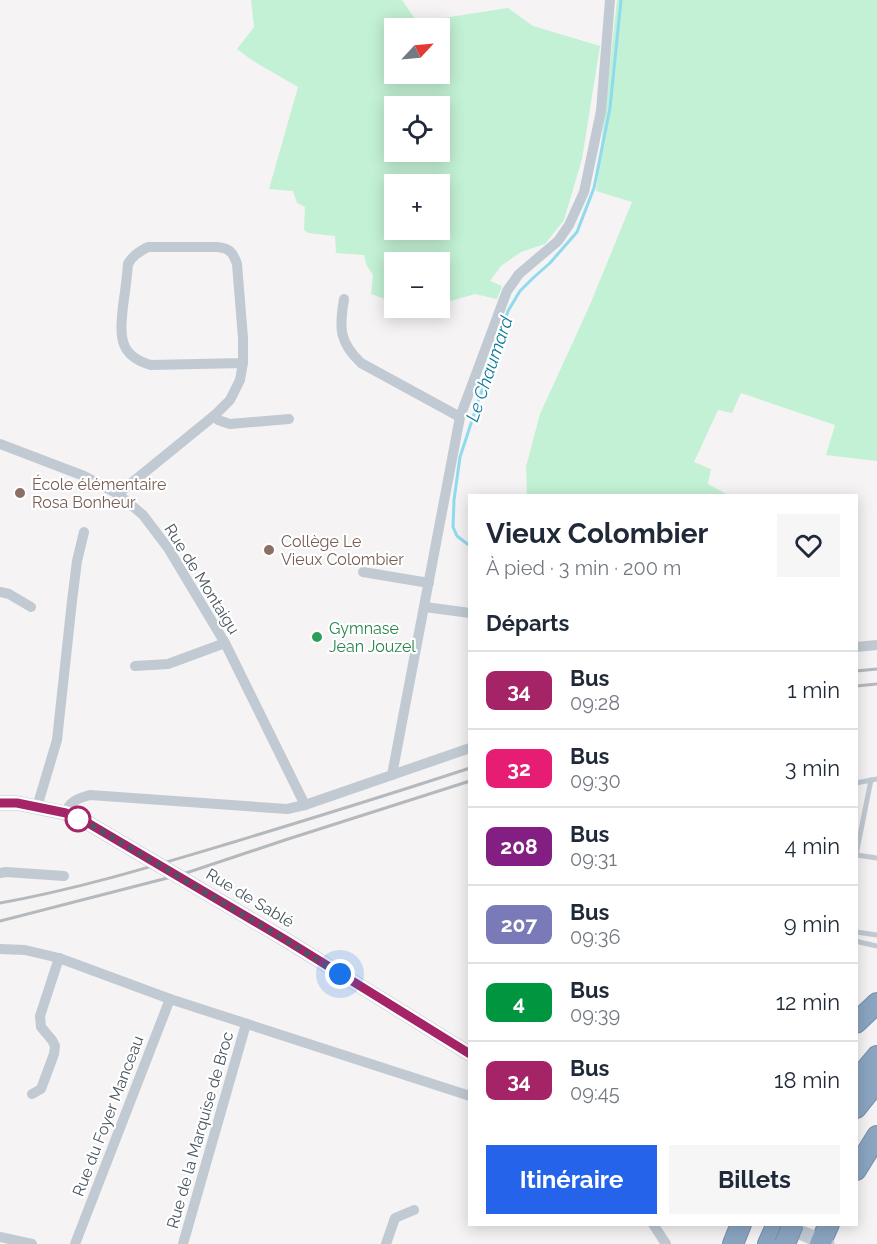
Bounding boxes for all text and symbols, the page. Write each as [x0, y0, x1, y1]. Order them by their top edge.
north arrow [384, 18, 450, 84]
map controls [384, 18, 450, 318]
button: locate [384, 96, 450, 162]
button: + [384, 174, 450, 240]
button: − [384, 252, 450, 318]
water label: Le Chaumard [461, 312, 517, 424]
place label: École élémentaire Rosa Bonheur [32, 474, 166, 512]
marker: École élémentaire Rosa Bonheur [13, 486, 27, 500]
button: heart [777, 514, 840, 577]
text: Vieux Colombier [486, 517, 708, 550]
street label: Rue de Montaigu [160, 520, 244, 638]
place label: Collège Le Vieux Colombier [281, 532, 404, 569]
marker: Collège Le Vieux Colombier [262, 543, 276, 557]
text: À pied · 3 min · 200 m [486, 556, 681, 580]
text: Départs [486, 610, 569, 636]
place label: Gymnase Jean Jouzel [329, 619, 416, 656]
marker: Gymnase Jean Jouzel [310, 630, 324, 644]
text: Bus [570, 665, 609, 691]
text: 1 min [787, 677, 840, 703]
text: 34 [507, 678, 531, 703]
text: 09:28 [570, 691, 620, 715]
text: Bus [570, 743, 609, 769]
text: 3 min [785, 755, 840, 781]
text: 32 [507, 756, 531, 781]
text: 09:30 [570, 769, 621, 793]
unlabelled marker [65, 806, 91, 832]
text: Bus [570, 821, 609, 847]
text: 4 min [785, 833, 840, 859]
text: 208 [500, 834, 538, 859]
text: 09:31 [570, 847, 617, 871]
street label: Rue de Sablé [203, 864, 297, 932]
text: Bus [570, 899, 609, 925]
text: 9 min [784, 911, 840, 937]
text: 207 [501, 912, 537, 937]
text: 09:36 [570, 925, 620, 949]
your location [325, 959, 355, 989]
text: Bus [570, 977, 609, 1003]
text: 12 min [776, 989, 840, 1015]
text: 4 [513, 990, 525, 1015]
text: 09:39 [570, 1003, 620, 1027]
street label: Rue de la Marquise de Broc [163, 1029, 237, 1231]
street label: Rue du Foyer Manceau [69, 1033, 147, 1199]
text: Bus [570, 1055, 609, 1081]
text: 18 min [774, 1067, 840, 1093]
text: 34 [507, 1068, 531, 1093]
text: 09:45 [570, 1081, 620, 1105]
button: Itinéraire [486, 1145, 657, 1214]
button: Billets [669, 1145, 840, 1214]

